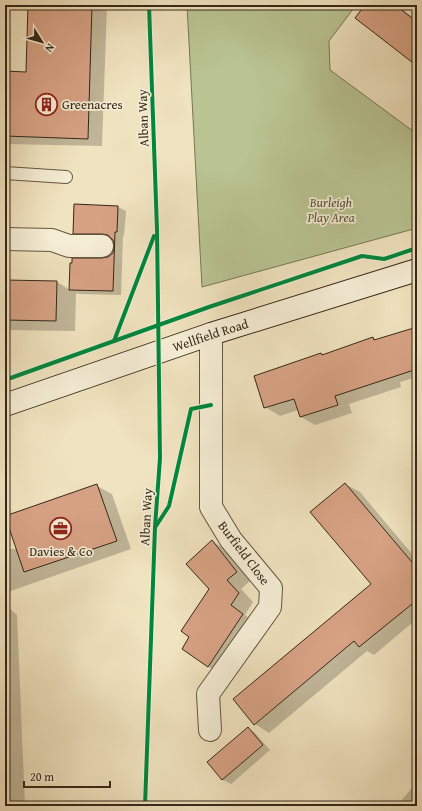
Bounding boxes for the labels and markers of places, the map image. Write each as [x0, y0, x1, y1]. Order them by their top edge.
building icon: Greenacres [34, 91, 60, 117]
place label: Greenacres [62, 95, 123, 114]
office icon: Davies & Co [48, 516, 74, 542]
place label: Davies & Co [29, 542, 93, 561]

